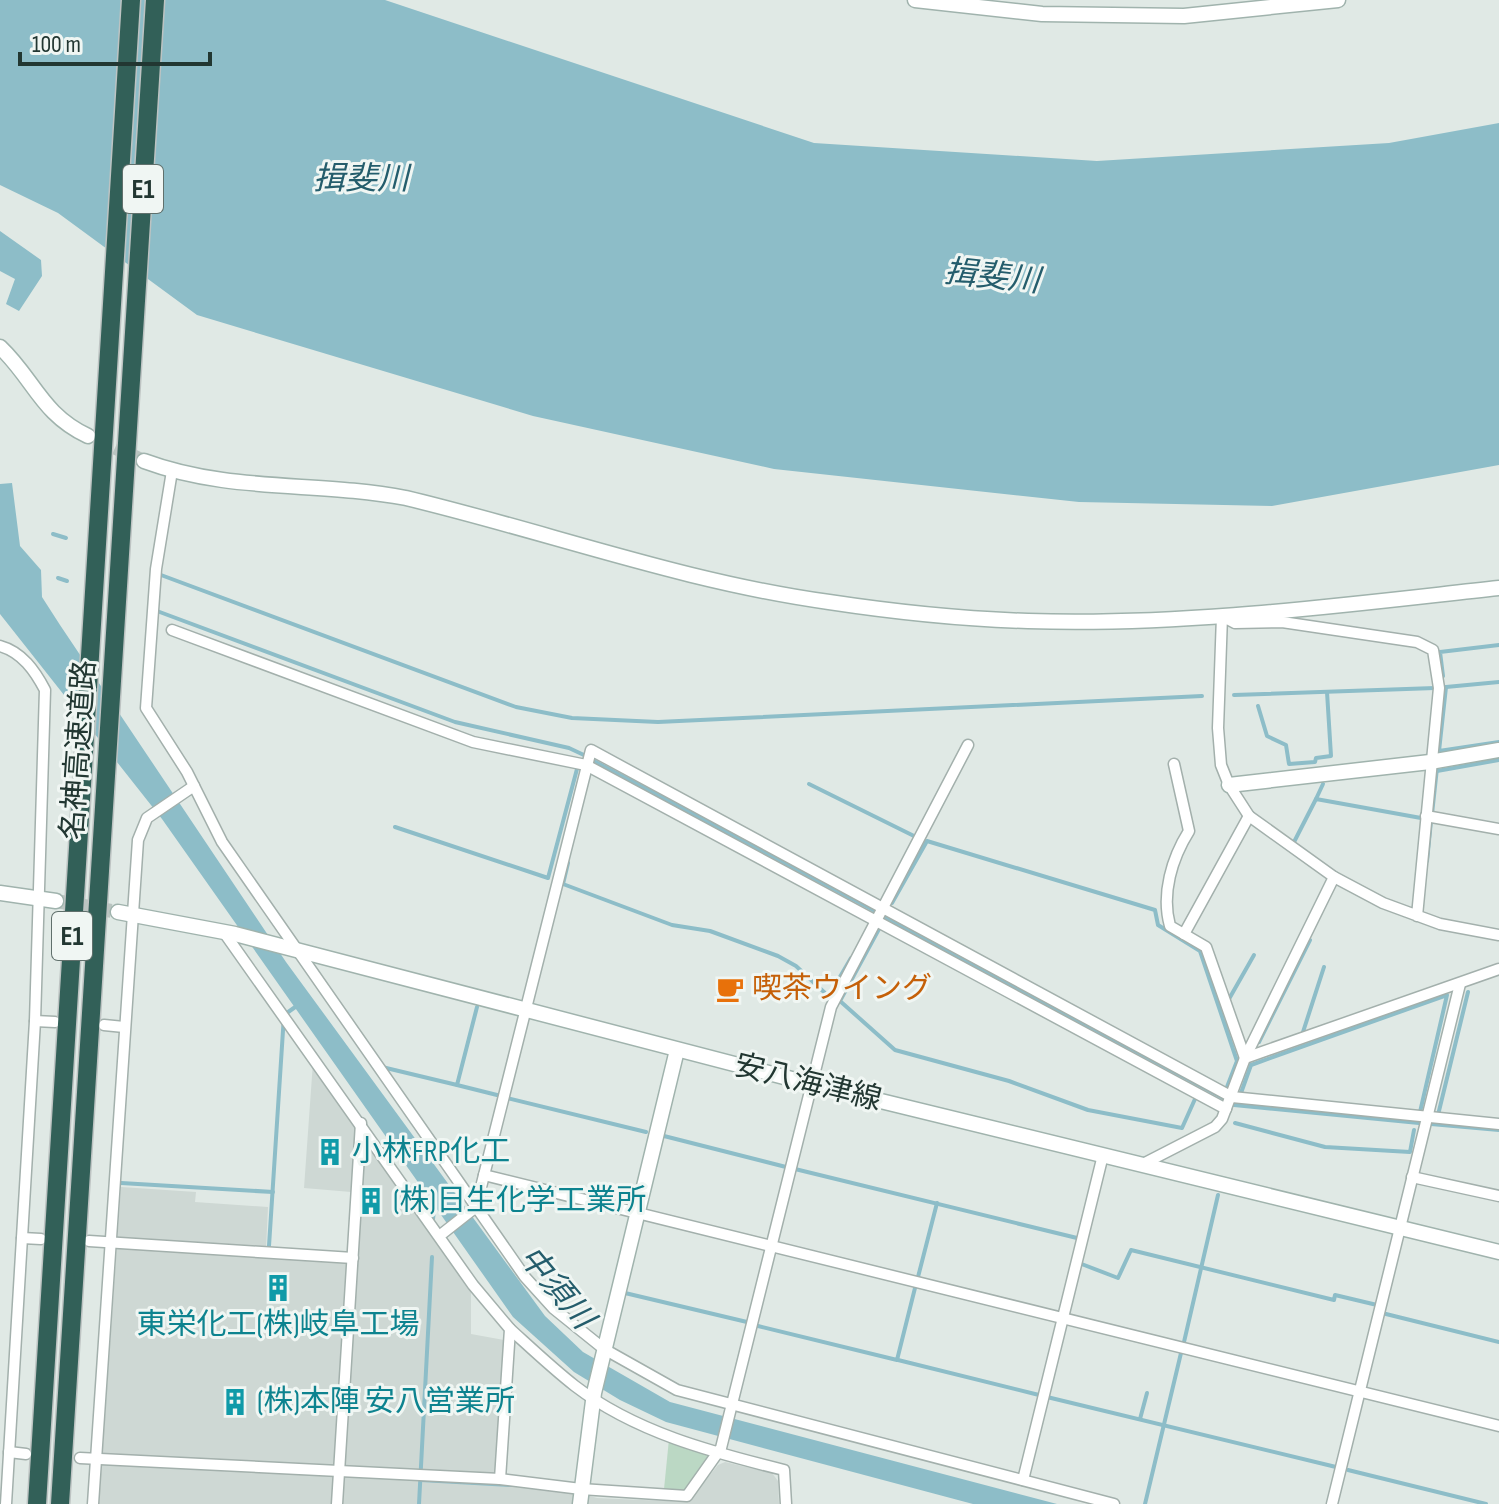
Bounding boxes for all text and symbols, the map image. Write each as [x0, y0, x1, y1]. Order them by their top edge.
scale bar [20, 16, 210, 66]
text: 100 m [32, 30, 81, 59]
water label: 揖斐川 [313, 160, 412, 199]
road number: E1 [123, 165, 163, 213]
water label: 揖斐川 [942, 253, 1045, 302]
street label: 名神高速道路 [55, 659, 103, 841]
road number: E1 [52, 912, 92, 960]
place label: 喫茶ウイング [752, 971, 932, 1007]
cafe icon: 喫茶ウイング [715, 974, 745, 1004]
street label: 安八海津線 [731, 1047, 885, 1119]
place label: 小林FRP化工 [352, 1134, 510, 1170]
building icon: 小林FRP化工 [315, 1137, 345, 1167]
place label: (株)日生化学工業所 [393, 1183, 646, 1219]
building icon: (株)日生化学工業所 [356, 1186, 386, 1216]
water label: 中須川 [510, 1239, 604, 1340]
building icon: 東栄化工(株)岐阜工場 [263, 1273, 293, 1303]
place label: 東栄化工(株)岐阜工場 [137, 1307, 420, 1343]
place label: (株)本陣 安八営業所 [257, 1384, 515, 1420]
building icon: (株)本陣 安八営業所 [220, 1387, 250, 1417]

